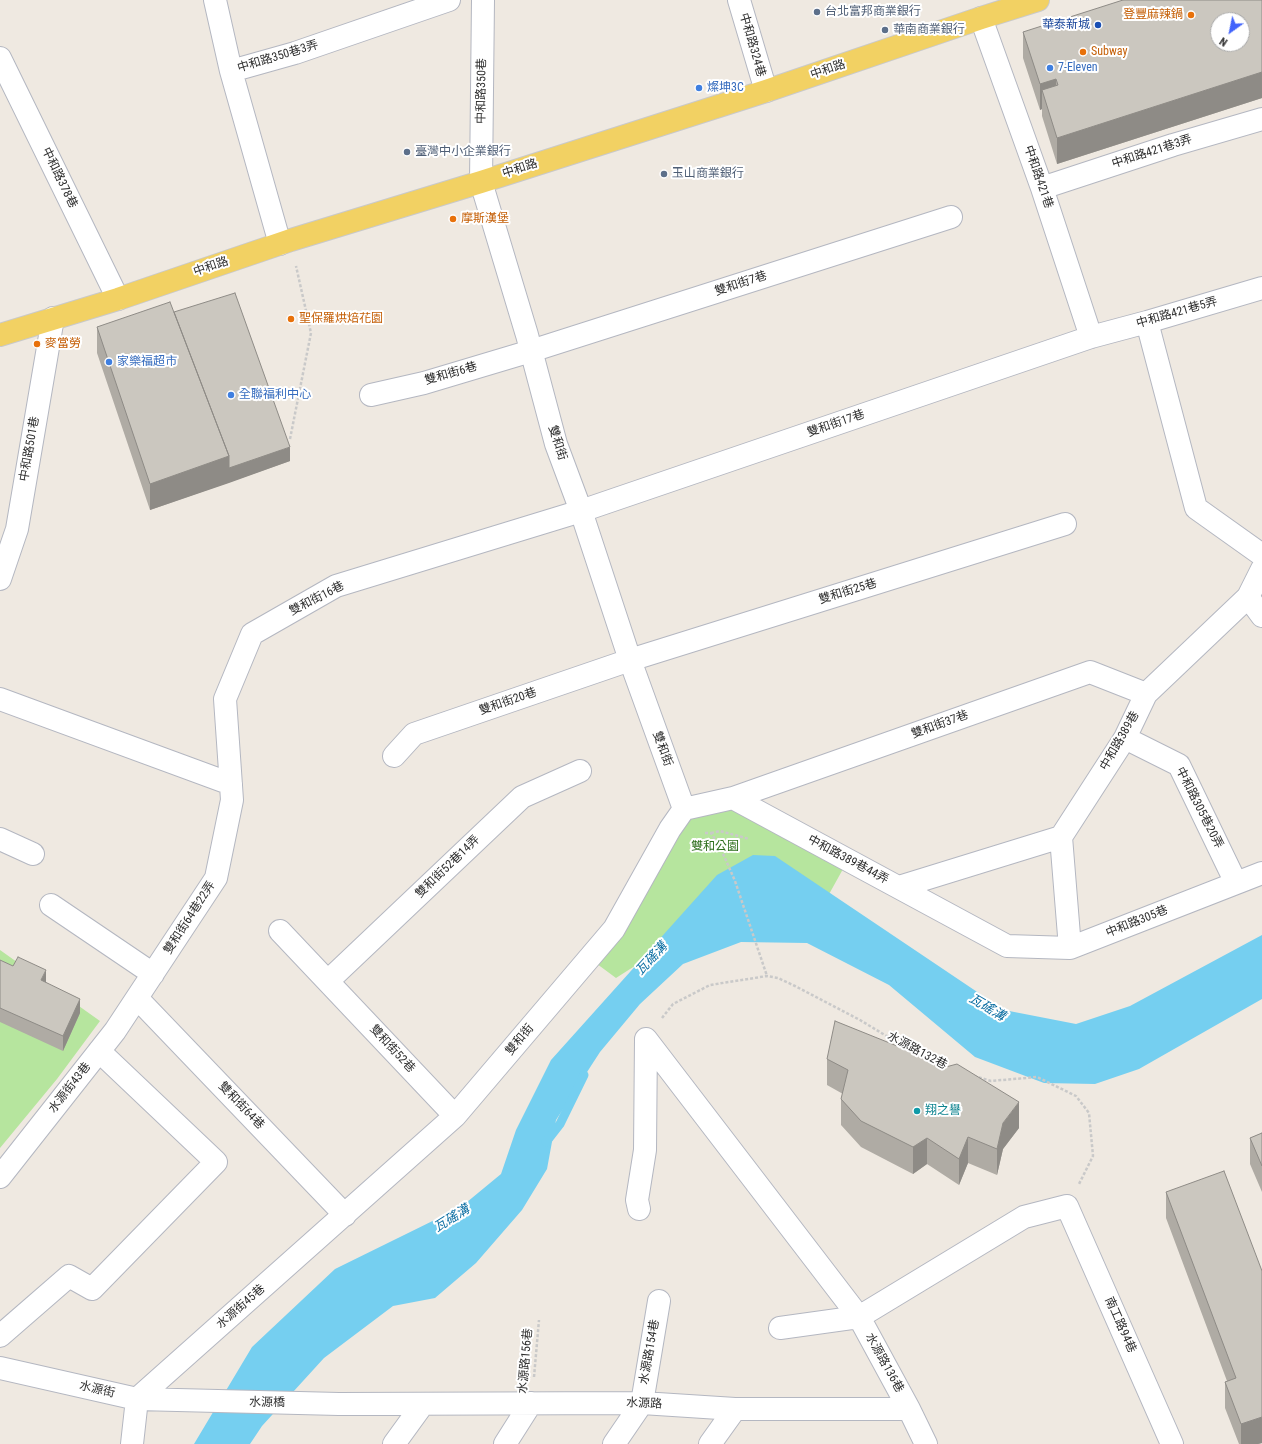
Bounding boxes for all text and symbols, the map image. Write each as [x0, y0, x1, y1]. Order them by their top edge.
place label: 台北富邦商業銀行 [825, 5, 921, 19]
marker: 台北富邦商業銀行 [812, 7, 822, 17]
place label: 登豐麻辣鍋 [1123, 8, 1183, 22]
marker: 登豐麻辣鍋 [1186, 10, 1196, 20]
street label: 中和路324巷 [736, 11, 768, 79]
north arrow [1210, 12, 1250, 52]
place label: 華泰新城 [1042, 18, 1090, 32]
marker: 華泰新城 [1093, 20, 1103, 30]
place label: 華南商業銀行 [893, 23, 965, 37]
marker: 華南商業銀行 [880, 25, 890, 35]
text: N [1217, 34, 1230, 49]
street label: 中和路350巷3弄 [236, 38, 320, 76]
place label: Subway [1091, 45, 1127, 59]
marker: Subway [1078, 47, 1088, 57]
street label: 中和路 [809, 57, 847, 83]
street label: 中和路350巷 [474, 58, 490, 124]
place label: 7-Eleven [1058, 61, 1098, 75]
marker: 7-Eleven [1045, 63, 1055, 73]
place label: 燦坤3C [707, 81, 744, 95]
marker: 燦坤3C [694, 83, 704, 93]
street label: 中和路421巷3弄 [1110, 132, 1194, 172]
street label: 中和路421巷 [1020, 144, 1056, 210]
street label: 中和路378巷 [38, 145, 80, 211]
place label: 臺灣中小企業銀行 [415, 145, 511, 159]
marker: 臺灣中小企業銀行 [402, 147, 412, 157]
street label: 中和路 [501, 157, 539, 181]
place label: 玉山商業銀行 [672, 167, 744, 181]
marker: 玉山商業銀行 [659, 169, 669, 179]
place label: 摩斯漢堡 [461, 212, 509, 226]
marker: 摩斯漢堡 [448, 214, 458, 224]
street label: 中和路 [192, 254, 230, 280]
street label: 雙和街7巷 [713, 269, 769, 299]
street label: 中和路421巷5弄 [1135, 295, 1219, 331]
place label: 聖保羅烘焙花園 [299, 312, 383, 326]
marker: 聖保羅烘焙花園 [286, 314, 296, 324]
place label: 麥當勞 [45, 337, 81, 351]
marker: 麥當勞 [32, 339, 42, 349]
place label: 家樂福超市 [117, 355, 177, 369]
marker: 家樂福超市 [104, 357, 114, 367]
street label: 雙和街6巷 [423, 360, 479, 388]
place label: 全聯福利中心 [239, 388, 311, 402]
marker: 全聯福利中心 [226, 390, 236, 400]
street label: 雙和街17巷 [805, 407, 867, 441]
street label: 中和路501巷 [17, 415, 43, 483]
street label: 雙和街 [545, 424, 569, 462]
street label: 雙和街25巷 [817, 576, 879, 608]
street label: 雙和街16巷 [287, 579, 347, 619]
street label: 雙和街20巷 [477, 685, 539, 719]
street label: 雙和街37巷 [909, 708, 971, 742]
street label: 中和路389巷 [1097, 709, 1143, 773]
street label: 雙和街 [649, 730, 675, 768]
street label: 中和路305巷20弄 [1172, 765, 1226, 851]
street label: 雙和街52巷14弄 [413, 833, 483, 901]
street label: 中和路389巷44弄 [805, 833, 891, 887]
park label: 雙和公園 [691, 840, 739, 854]
street label: 雙和街64巷22弄 [161, 879, 219, 957]
street label: 中和路305巷 [1104, 903, 1170, 941]
water label: 瓦磘溝 [633, 939, 671, 979]
water label: 瓦磘溝 [966, 991, 1008, 1025]
street label: 雙和街52巷 [366, 1022, 418, 1076]
street label: 雙和街 [503, 1022, 537, 1058]
street label: 水源路132巷 [885, 1029, 949, 1073]
street label: 水源街43巷 [46, 1060, 94, 1116]
street label: 雙和街64巷 [215, 1079, 267, 1133]
place label: 翔之譽 [925, 1104, 961, 1118]
marker: 翔之譽 [912, 1106, 922, 1116]
water label: 瓦磘溝 [431, 1202, 473, 1236]
street label: 水源街45巷 [214, 1282, 268, 1332]
street label: 南工路94巷 [1101, 1295, 1139, 1355]
street label: 水源路154巷 [637, 1318, 663, 1386]
street label: 水源路156巷 [516, 1328, 536, 1394]
street label: 水源路136巷 [862, 1331, 906, 1395]
street label: 水源街 [78, 1379, 116, 1401]
street label: 水源橋 [249, 1395, 285, 1411]
street label: 水源路 [626, 1396, 662, 1412]

